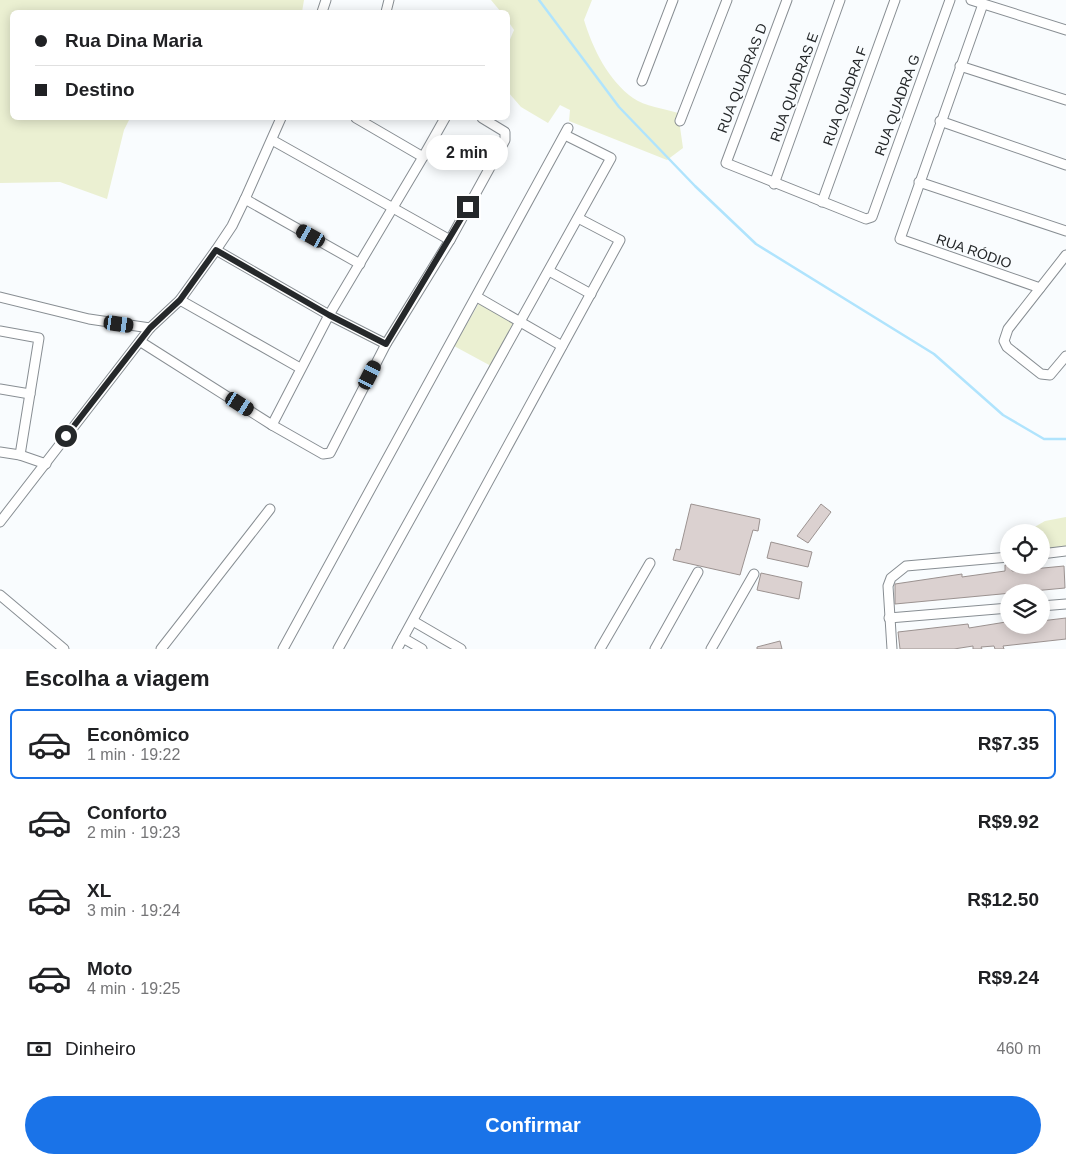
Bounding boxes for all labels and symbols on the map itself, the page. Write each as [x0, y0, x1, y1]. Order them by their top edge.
street label: RUA QUADRAS D [714, 21, 770, 135]
street label: RUA QUADRAS E [767, 30, 821, 144]
street label: RUA QUADRA F [820, 44, 870, 148]
street label: RUA QUADRA G [871, 52, 923, 158]
callout: 2 min [427, 134, 509, 170]
route end [457, 196, 479, 218]
car [294, 222, 327, 250]
street label: RUA RÓDIO [934, 231, 1014, 271]
car [103, 314, 134, 334]
car [356, 358, 383, 392]
car [223, 390, 256, 418]
route start [55, 425, 77, 447]

